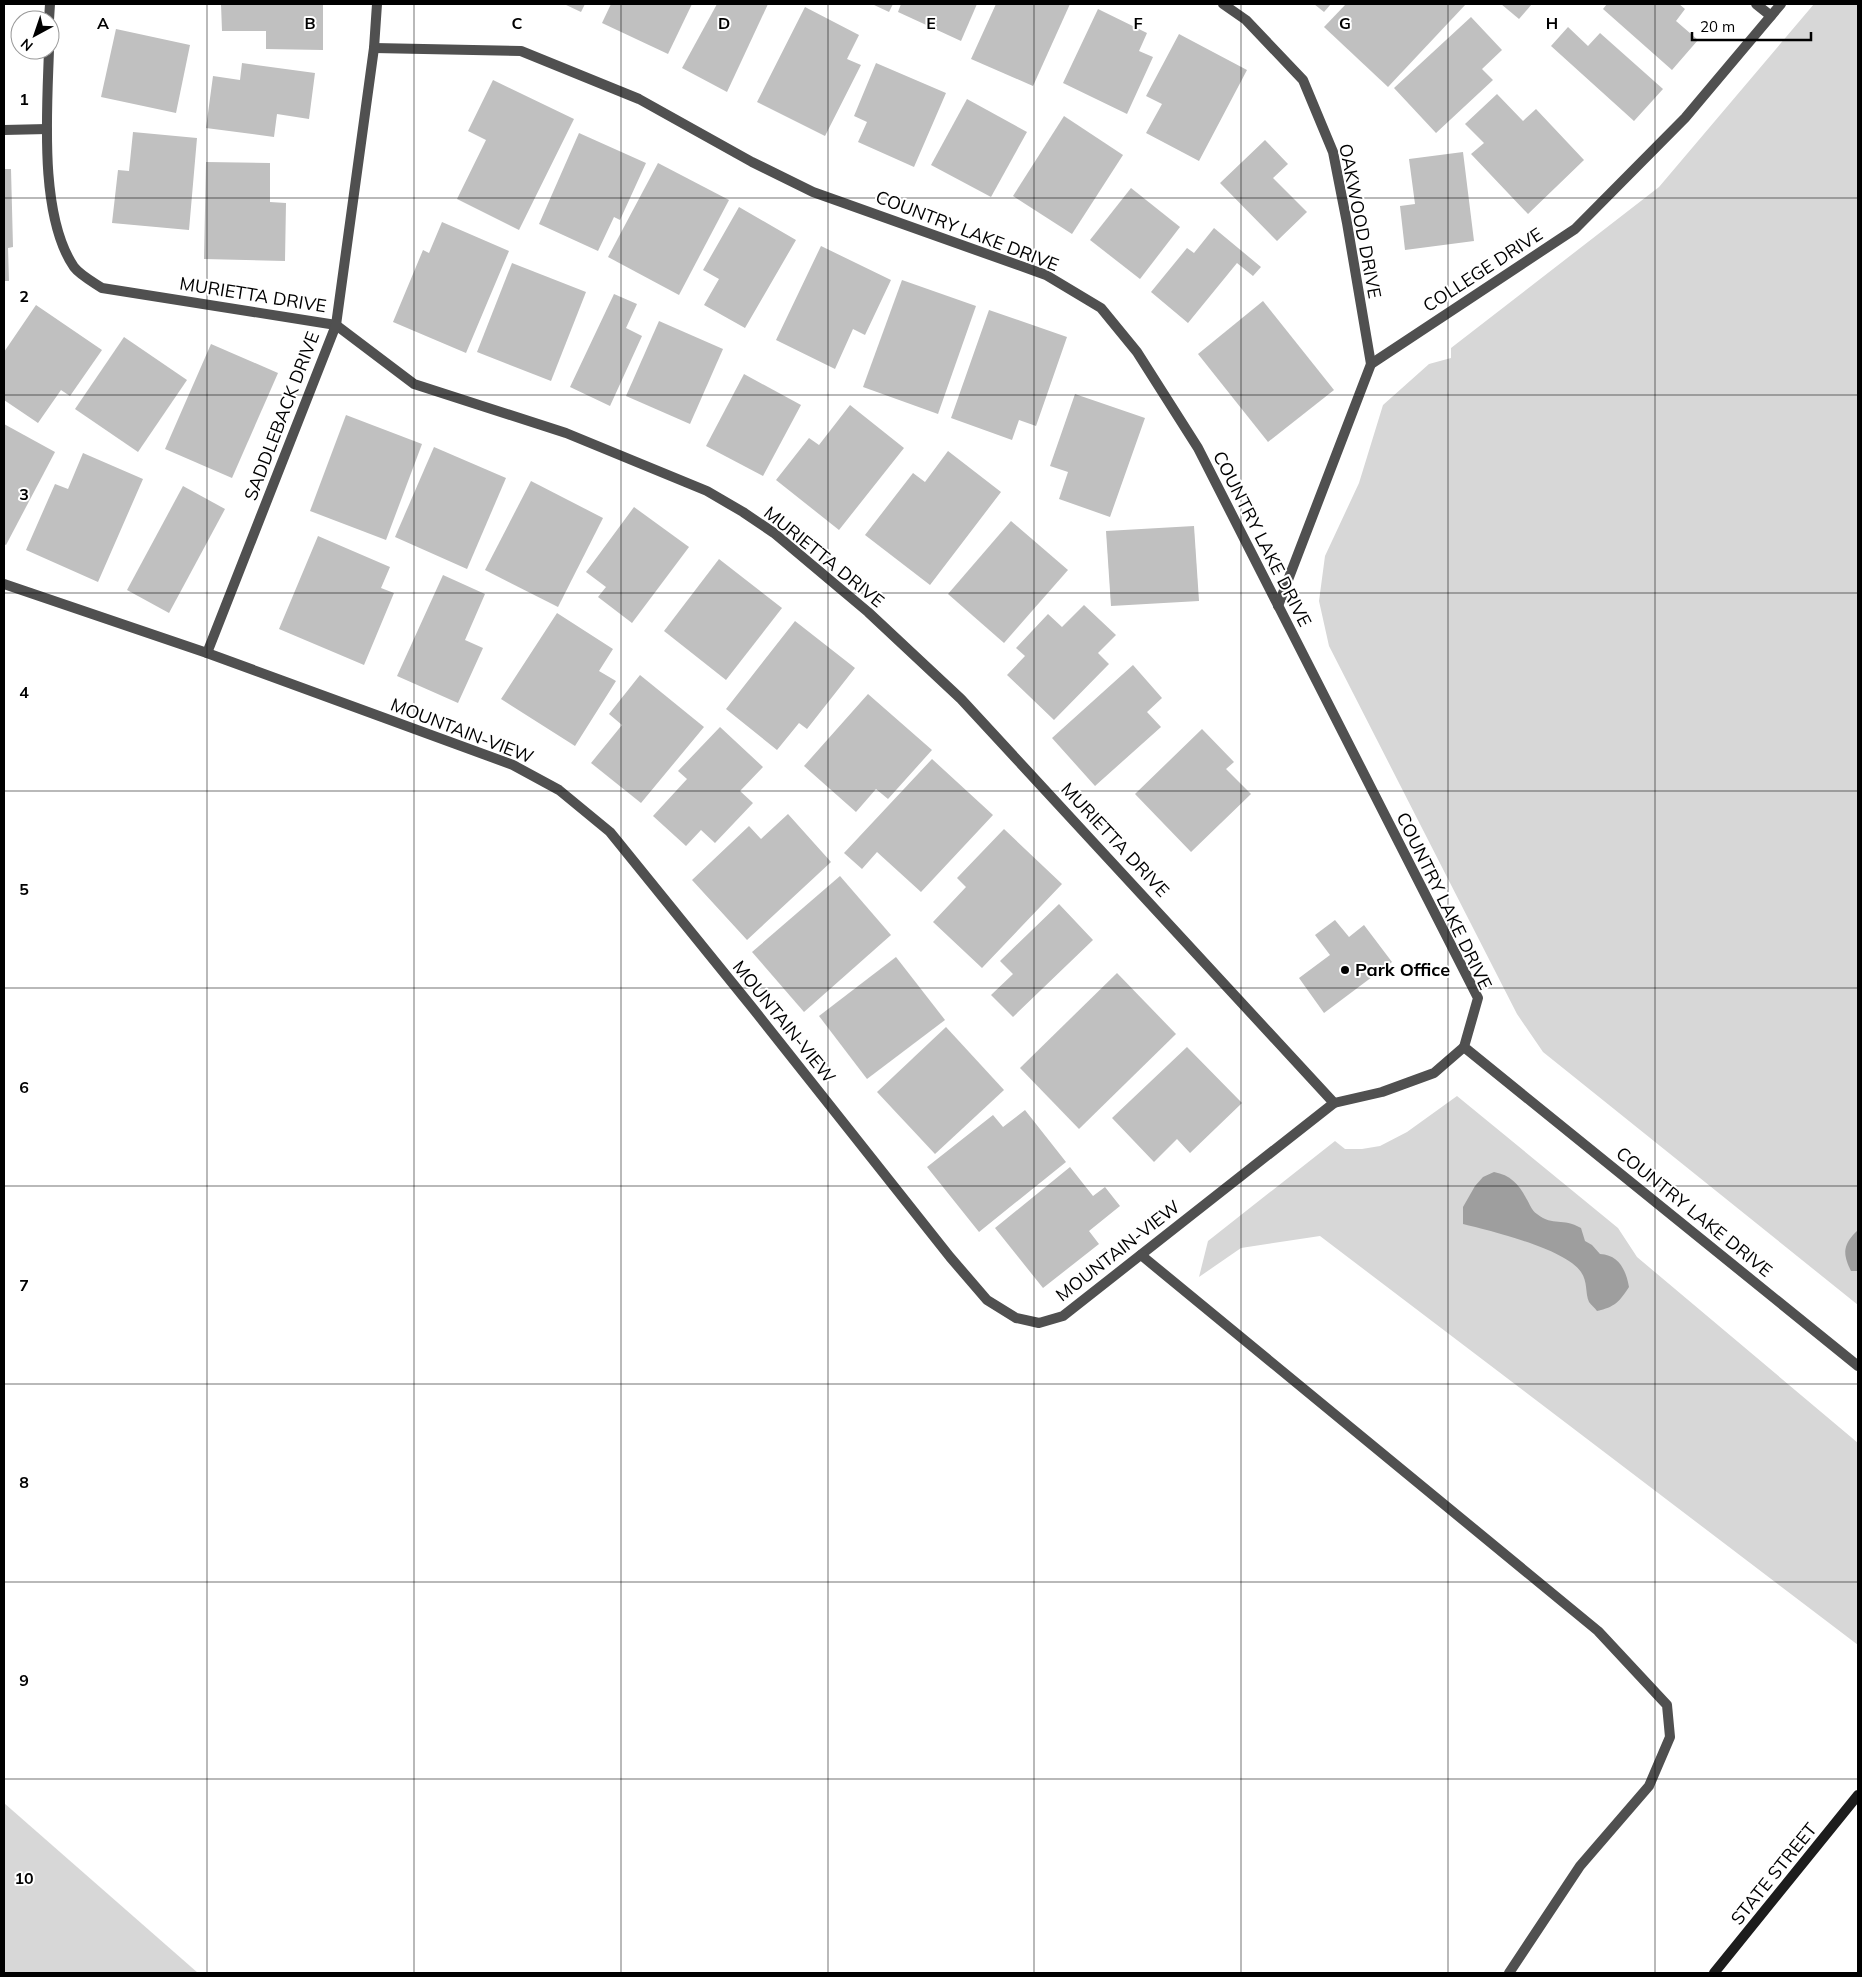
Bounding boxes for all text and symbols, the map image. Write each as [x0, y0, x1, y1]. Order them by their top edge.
north arrow [10, 10, 60, 60]
scale bar [1692, 10, 1811, 42]
text: A [97, 13, 109, 33]
text: B [304, 13, 316, 33]
text: C [512, 13, 523, 33]
text: D [718, 13, 730, 33]
text: E [926, 13, 936, 33]
text: F [1133, 13, 1143, 33]
text: G [1339, 13, 1351, 33]
text: H [1546, 13, 1558, 33]
text: 20 m [1700, 17, 1735, 36]
text: N [17, 35, 36, 55]
text: 1 [19, 89, 29, 109]
street label: OAKWOOD DRIVE [1334, 141, 1387, 300]
street label: COUNTRY LAKE DRIVE [872, 185, 1062, 276]
street label: COLLEGE DRIVE [1419, 222, 1547, 317]
street label: MURIETTA DRIVE [178, 272, 328, 317]
text: 2 [19, 286, 29, 306]
street label: SADDLEBACK DRIVE [239, 328, 324, 503]
street label: COUNTRY LAKE DRIVE [1208, 447, 1317, 631]
text: 3 [19, 484, 29, 504]
street label: MURIETTA DRIVE [759, 501, 889, 612]
text: 4 [19, 682, 29, 702]
street label: MOUNTAIN-VIEW [387, 693, 537, 768]
street label: MURIETTA DRIVE [1056, 778, 1174, 902]
street label: COUNTRY LAKE DRIVE [1392, 808, 1497, 993]
text: 5 [19, 879, 29, 899]
street label: MOUNTAIN-VIEW [728, 956, 841, 1088]
place label: Park Office [1355, 958, 1450, 981]
marker: Park Office [1339, 964, 1351, 976]
text: 6 [19, 1077, 29, 1097]
street label: COUNTRY LAKE DRIVE [1612, 1142, 1777, 1282]
street label: MOUNTAIN-VIEW [1051, 1195, 1184, 1306]
text: 7 [19, 1275, 29, 1295]
text: 8 [19, 1472, 29, 1492]
text: 9 [19, 1670, 29, 1690]
street label: STATE STREET [1725, 1818, 1822, 1929]
text: 10 [14, 1868, 34, 1888]

